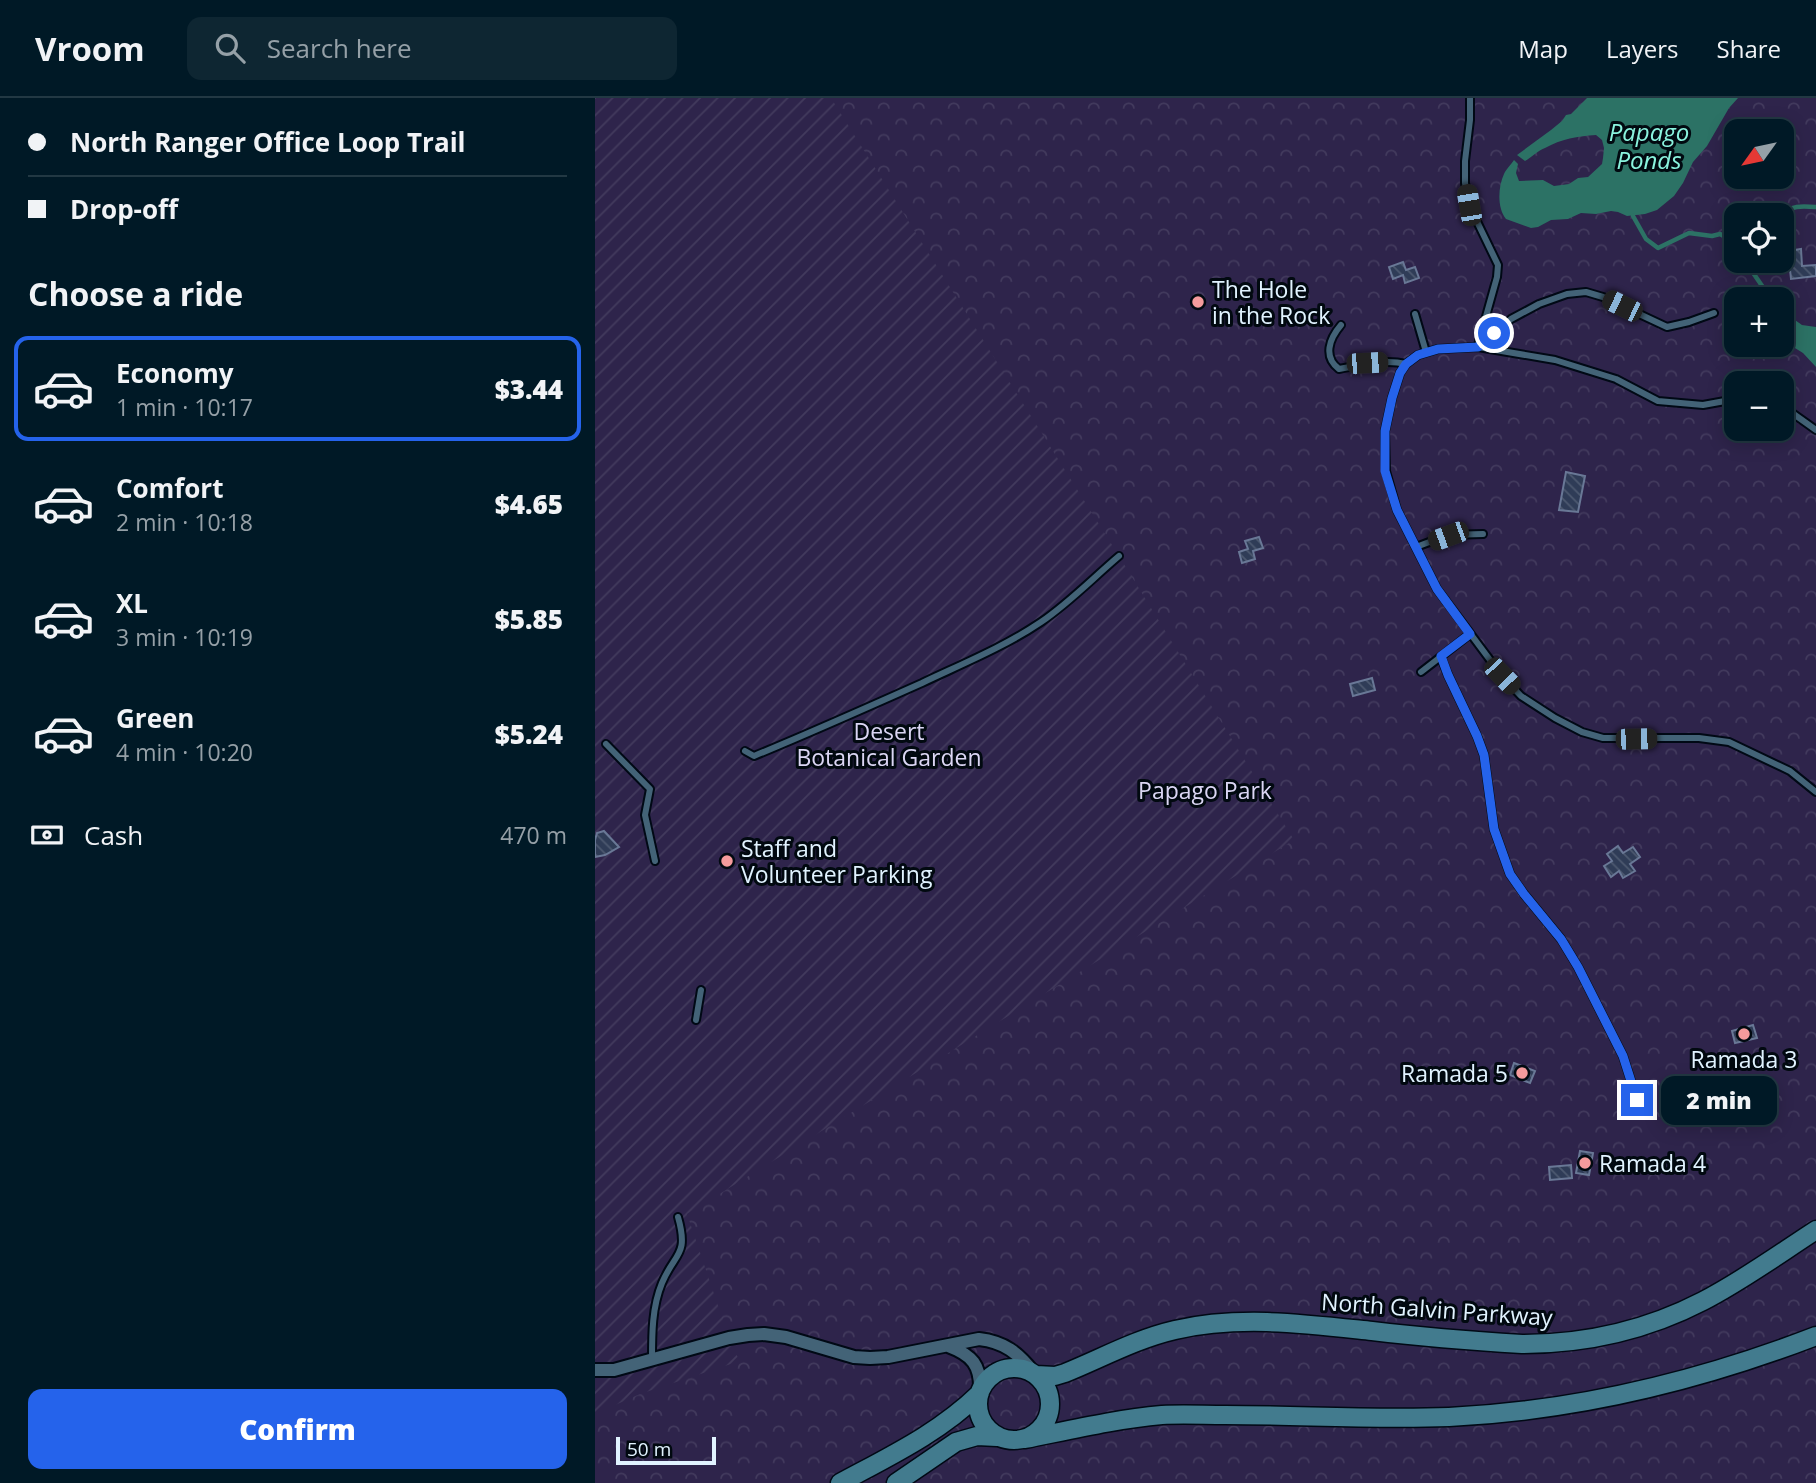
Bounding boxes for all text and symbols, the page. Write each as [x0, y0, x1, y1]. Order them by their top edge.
search box [187, 17, 677, 80]
text: Vroom [35, 26, 145, 71]
icon: search [211, 29, 249, 67]
text: Search here [267, 30, 412, 66]
text: Map [1518, 32, 1568, 65]
text: Layers [1606, 32, 1679, 65]
text: Share [1717, 32, 1781, 65]
water label: Papago Ponds [1609, 115, 1689, 176]
north arrow [1724, 119, 1794, 189]
map controls [1724, 119, 1794, 441]
text: North Ranger Office Loop Trail [70, 124, 466, 160]
car [1456, 182, 1483, 228]
text: Drop-off [70, 191, 178, 227]
button: locate [1724, 203, 1794, 273]
text: Choose a ride [28, 272, 243, 315]
place label: The Hole in the Rock [1212, 273, 1330, 331]
car [1599, 287, 1646, 325]
button: + [1724, 287, 1794, 357]
marker: The Hole in the Rock [1190, 294, 1206, 310]
route start [1478, 317, 1510, 349]
car [1346, 351, 1389, 375]
text: Economy [116, 355, 234, 391]
icon: car [32, 357, 95, 420]
text: $3.44 [495, 371, 563, 407]
button: − [1724, 371, 1794, 441]
text: 1 min · 10:17 [116, 391, 253, 423]
text: Comfort [116, 470, 223, 506]
icon: car [32, 472, 95, 535]
text: $4.65 [495, 486, 563, 522]
text: 2 min · 10:18 [116, 506, 253, 538]
car [1425, 519, 1472, 553]
text: XL [116, 585, 148, 621]
icon: car [32, 587, 95, 650]
text: $5.85 [495, 601, 563, 637]
text: 3 min · 10:19 [116, 621, 253, 653]
car [1480, 654, 1525, 698]
text: Green [116, 700, 194, 736]
icon: car [32, 702, 95, 765]
park label: Desert Botanical Garden [796, 715, 982, 773]
text: $5.24 [495, 716, 563, 752]
car [1615, 728, 1658, 750]
text: 4 min · 10:20 [116, 736, 253, 768]
park label: Papago Park [1138, 774, 1272, 806]
icon: cash [28, 816, 66, 854]
text: Cash [84, 817, 143, 853]
text: 470 m [500, 819, 567, 851]
place label: Staff and Volunteer Parking [741, 832, 933, 890]
marker: Staff and Volunteer Parking [719, 853, 735, 869]
marker: Ramada 3 [1736, 1026, 1752, 1042]
place label: Ramada 3 [1690, 1043, 1798, 1075]
place label: Ramada 5 [1401, 1057, 1508, 1089]
marker: Ramada 5 [1514, 1065, 1530, 1081]
callout: 2 min [1661, 1076, 1777, 1124]
route end [1621, 1084, 1653, 1116]
text: 2 min [1686, 1084, 1752, 1116]
place label: Ramada 4 [1599, 1147, 1706, 1179]
marker: Ramada 4 [1577, 1155, 1593, 1171]
street label: North Galvin Parkway [1320, 1285, 1554, 1333]
button: Confirm [28, 1389, 567, 1469]
scale bar [616, 1434, 716, 1466]
text: 50 m [627, 1436, 671, 1462]

